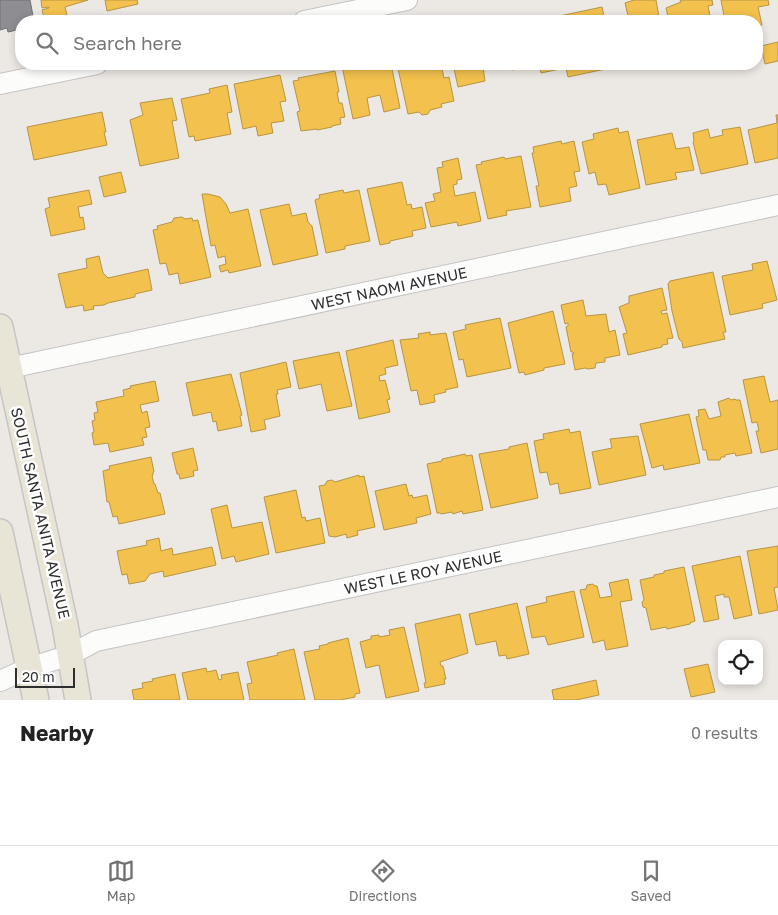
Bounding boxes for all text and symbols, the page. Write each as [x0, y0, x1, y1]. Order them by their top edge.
search box [15, 15, 763, 70]
icon: search [33, 29, 61, 57]
text: Search here [73, 31, 182, 54]
street label: WEST NAOMI AVENUE [309, 263, 469, 313]
street label: SOUTH SANTA ANITA AVENUE [8, 406, 74, 620]
street label: WEST LE ROY AVENUE [342, 546, 504, 598]
map controls [718, 640, 763, 685]
button: locate [718, 640, 763, 685]
scale bar [15, 665, 75, 688]
text: 20 m [22, 668, 55, 685]
text: Nearby [20, 720, 94, 746]
text: 0 results [691, 723, 758, 743]
tab: Map [107, 857, 135, 904]
tab: Directions [349, 857, 417, 904]
tab: Saved [630, 857, 671, 904]

